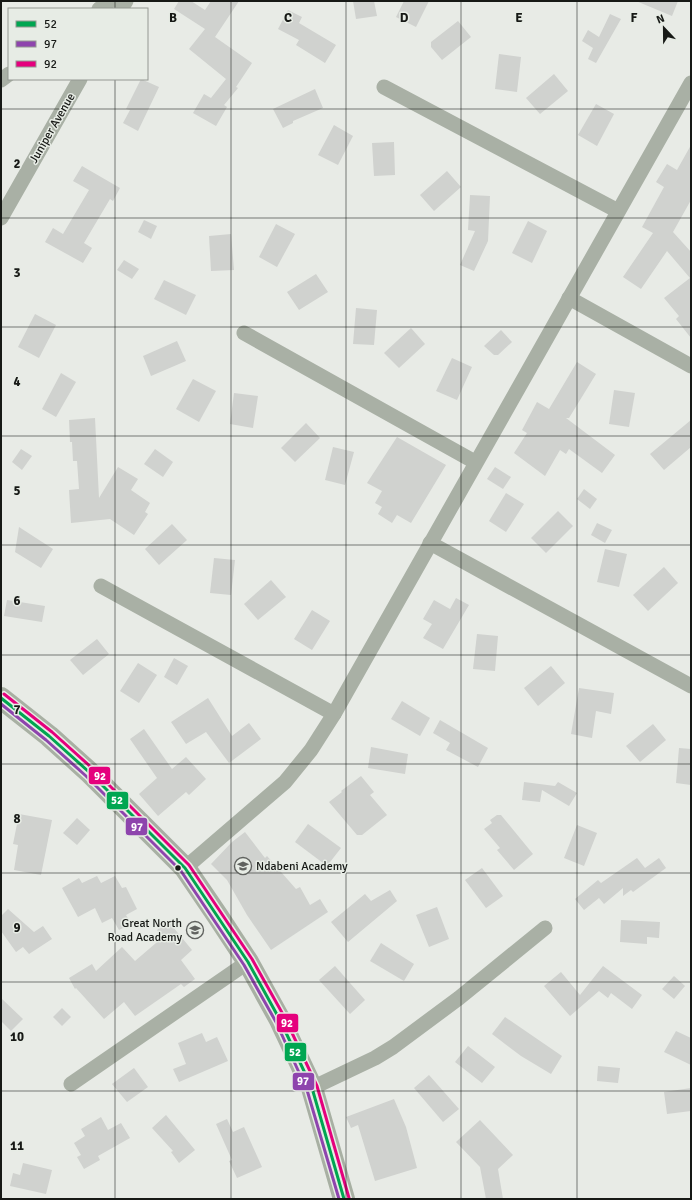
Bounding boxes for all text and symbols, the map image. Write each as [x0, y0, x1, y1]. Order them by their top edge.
legend [8, 8, 148, 80]
north arrow [644, 8, 684, 48]
text: B [169, 10, 177, 26]
text: C [284, 10, 292, 26]
text: D [400, 10, 409, 26]
text: E [515, 10, 523, 26]
text: F [631, 10, 638, 26]
text: N [654, 12, 666, 27]
text: 52 [44, 17, 57, 32]
text: 97 [44, 37, 57, 52]
text: 92 [44, 57, 57, 72]
street label: Juniper Avenue [26, 90, 79, 166]
text: 2 [13, 156, 21, 172]
text: 3 [13, 265, 21, 281]
text: 4 [13, 374, 21, 390]
text: 5 [13, 483, 21, 499]
text: 6 [13, 593, 21, 609]
text: 7 [13, 702, 21, 718]
line badge: 92 [88, 766, 111, 785]
text: 92 [94, 770, 106, 783]
line badge: 52 [106, 791, 129, 810]
text: 52 [111, 794, 123, 807]
text: 8 [13, 811, 21, 827]
line badge: 97 [125, 817, 148, 836]
text: 97 [131, 821, 143, 834]
school or university icon: Ndabeni Academy [233, 856, 253, 876]
place label: Ndabeni Academy [256, 859, 348, 874]
unlabelled marker [173, 863, 183, 873]
place label: Great North Road Academy [107, 916, 182, 945]
text: 9 [13, 920, 21, 936]
school or university icon: Great North Road Academy [185, 920, 205, 940]
line badge: 92 [276, 1013, 299, 1033]
text: 92 [281, 1017, 293, 1030]
text: 10 [10, 1029, 24, 1045]
line badge: 52 [284, 1042, 307, 1062]
text: 52 [289, 1046, 301, 1059]
line badge: 97 [292, 1072, 315, 1091]
text: 97 [297, 1075, 309, 1088]
text: 11 [10, 1138, 24, 1154]

